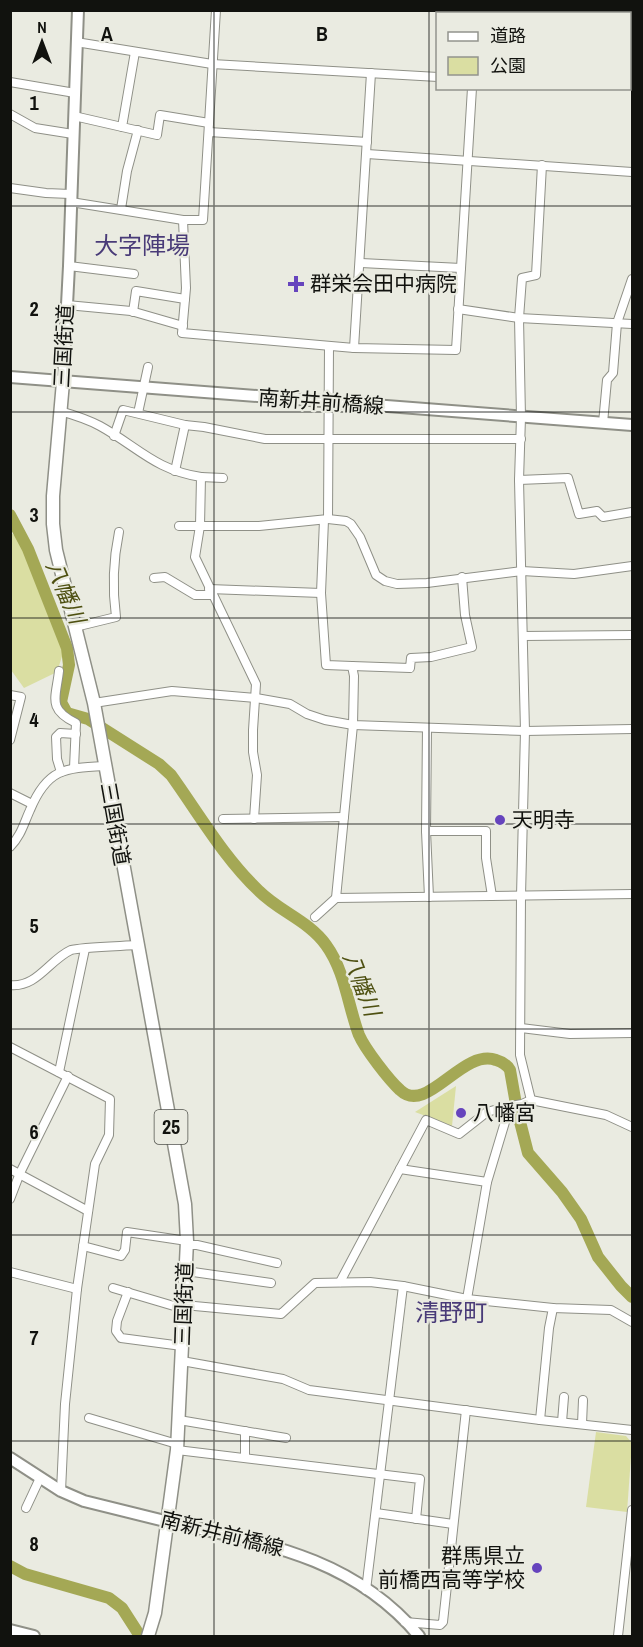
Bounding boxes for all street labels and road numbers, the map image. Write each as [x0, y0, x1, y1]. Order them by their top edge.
street label: 三国街道 [47, 303, 80, 389]
street label: 南新井前橋線 [257, 383, 385, 420]
street label: 三国街道 [94, 780, 137, 868]
road number: 25 [154, 1110, 188, 1144]
street label: 三国街道 [168, 1262, 199, 1346]
street label: 南新井前橋線 [157, 1504, 287, 1563]

